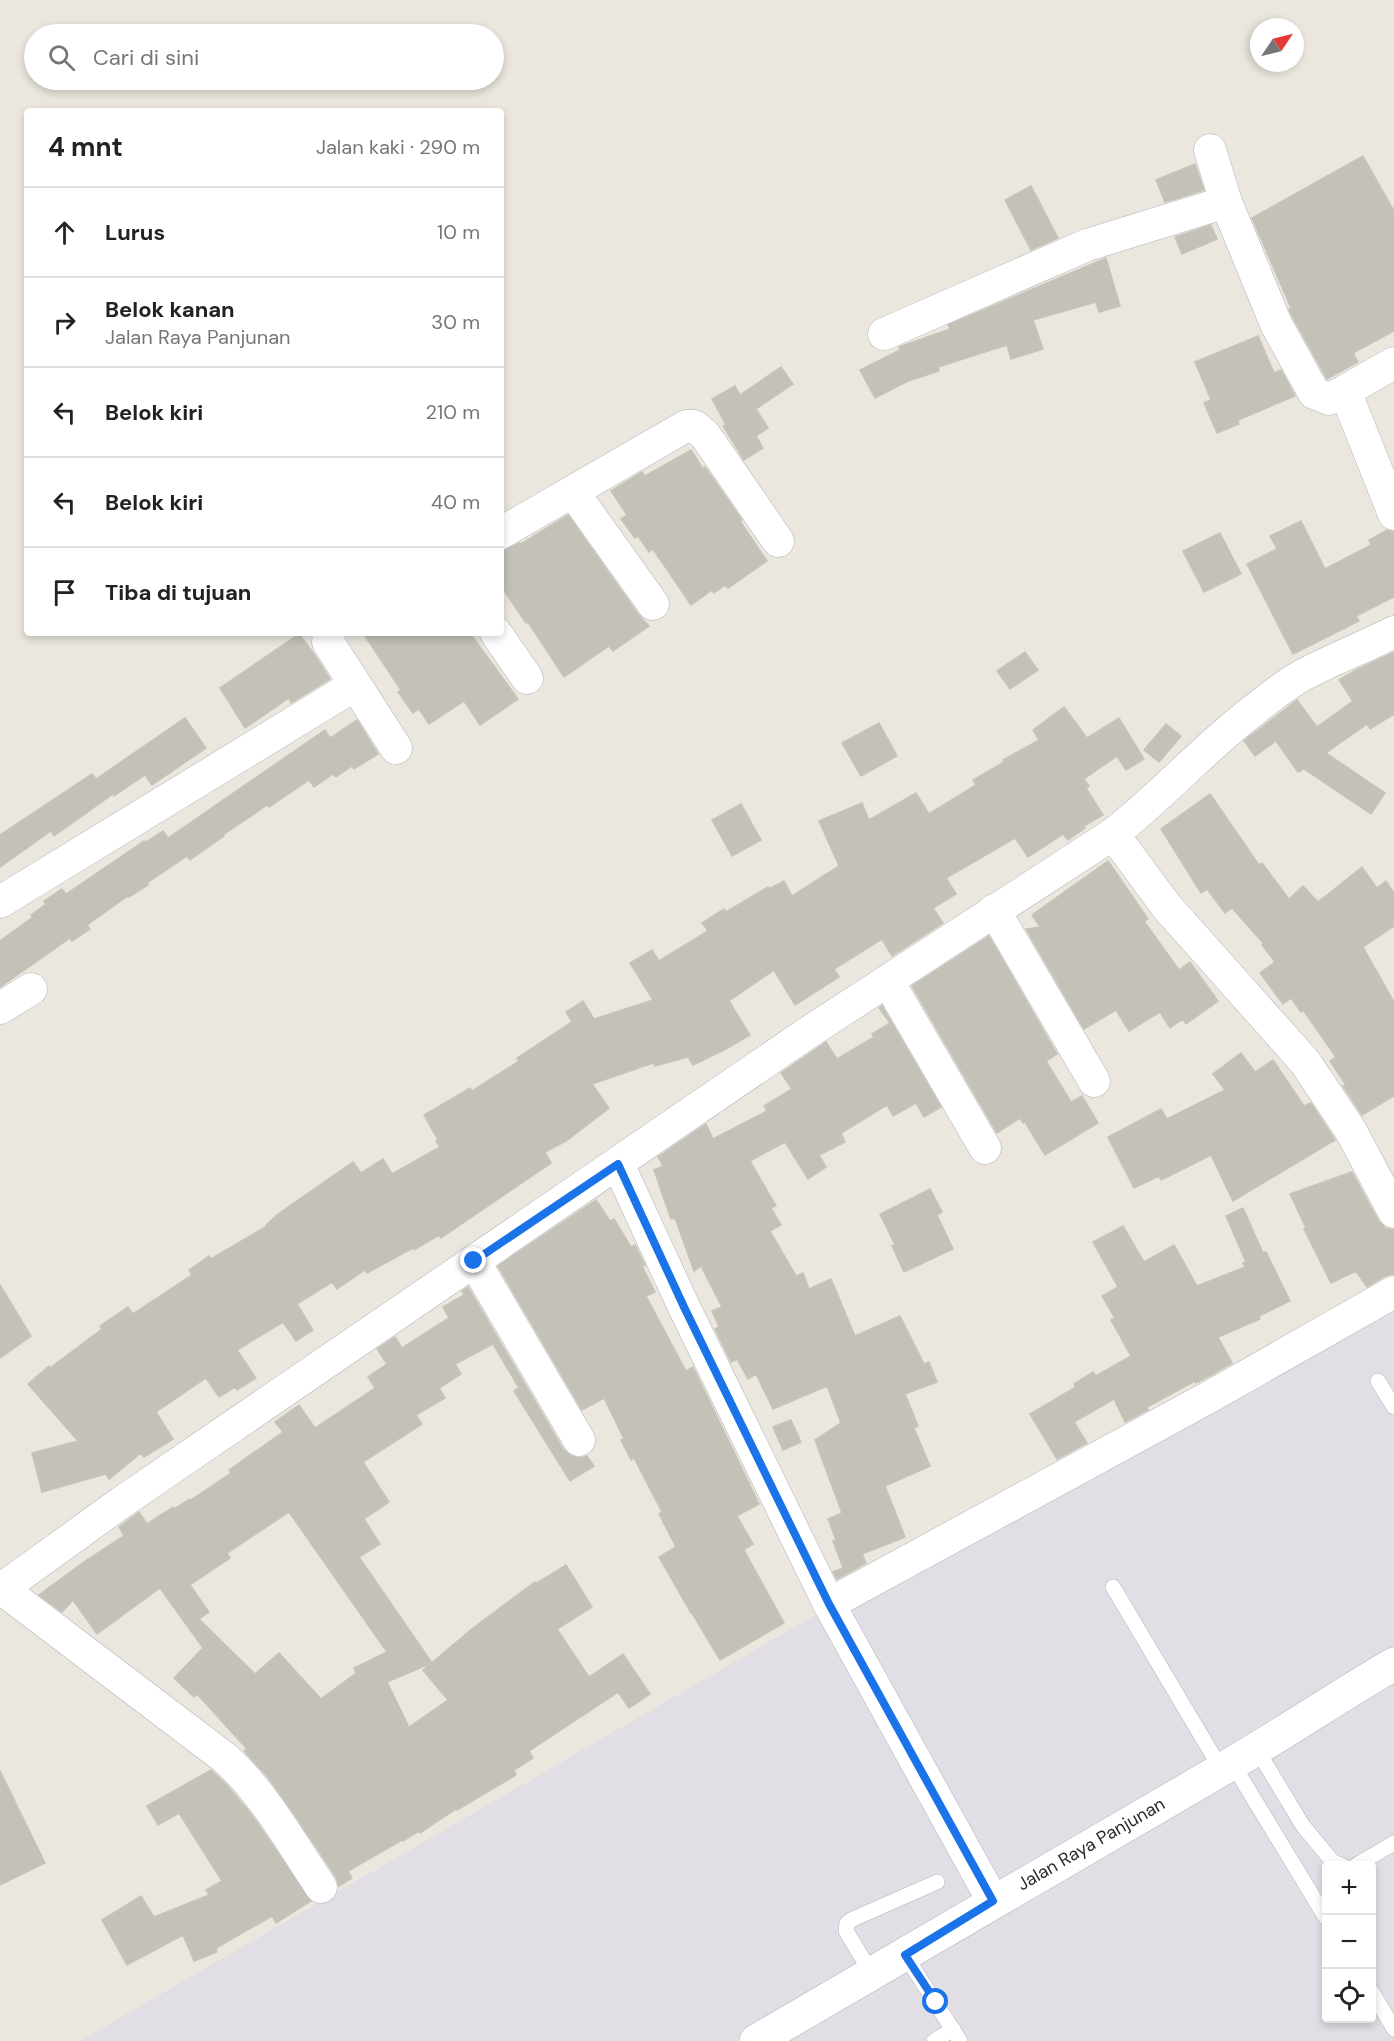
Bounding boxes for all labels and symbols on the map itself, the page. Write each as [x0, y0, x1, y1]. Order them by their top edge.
north arrow [1250, 18, 1304, 72]
route end [460, 1247, 486, 1273]
street label: Jalan Raya Panjunan [1013, 1792, 1169, 1896]
route start [922, 1988, 948, 2014]

